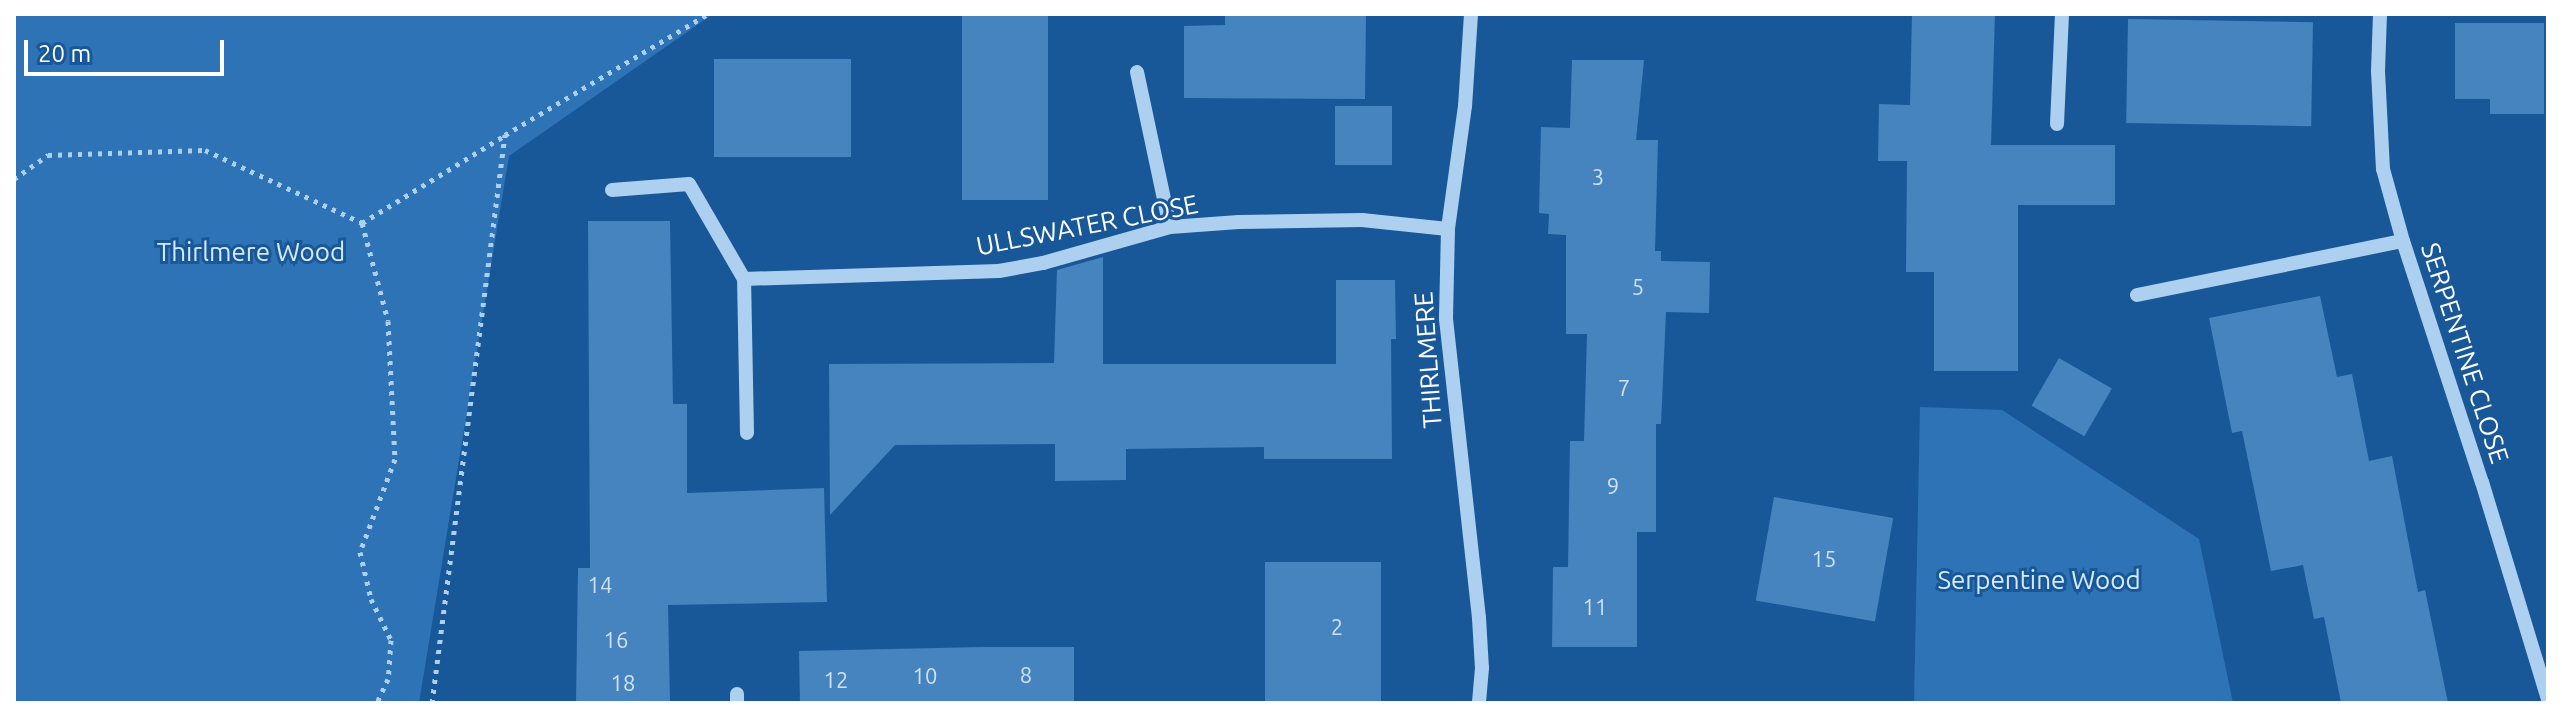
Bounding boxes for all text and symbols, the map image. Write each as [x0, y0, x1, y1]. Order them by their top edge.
scale bar [28, 24, 228, 74]
text: 20 m [38, 40, 91, 67]
house number: 3 [1592, 164, 1604, 190]
street label: ULLSWATER CLOSE [973, 188, 1201, 262]
park label: Thirlmere Wood [157, 236, 345, 268]
street label: SERPENTINE CLOSE [2415, 239, 2515, 467]
house number: 5 [1632, 274, 1644, 300]
street label: THIRLMERE [1408, 291, 1448, 429]
house number: 7 [1618, 375, 1630, 401]
house number: 9 [1607, 473, 1619, 499]
house number: 15 [1812, 546, 1836, 572]
park label: Serpentine Wood [1937, 564, 2141, 596]
house number: 14 [588, 572, 612, 598]
house number: 11 [1583, 594, 1607, 620]
house number: 2 [1331, 614, 1343, 640]
house number: 16 [604, 627, 628, 653]
house number: 8 [1020, 662, 1032, 688]
house number: 10 [913, 663, 937, 689]
house number: 12 [824, 667, 848, 693]
house number: 18 [611, 670, 635, 696]

